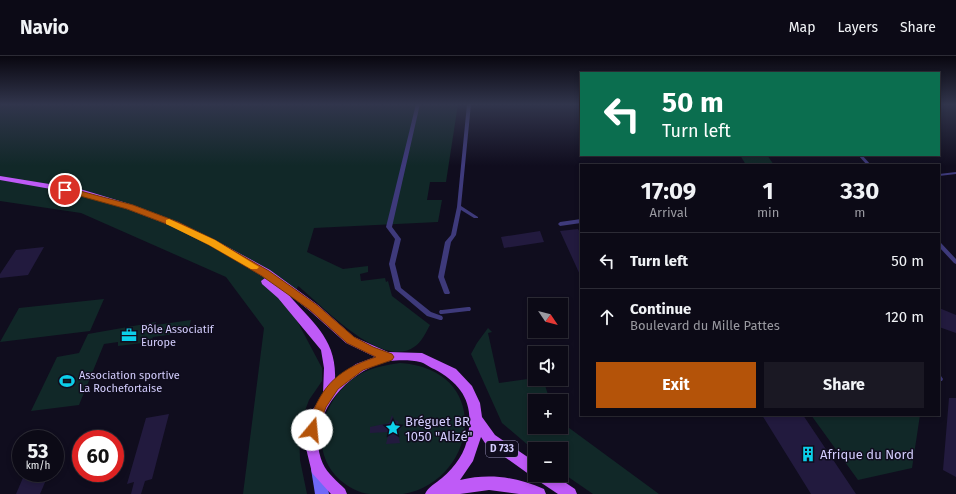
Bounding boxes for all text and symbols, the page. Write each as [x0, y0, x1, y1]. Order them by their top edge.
text: Navio [20, 16, 69, 39]
text: Map [789, 19, 815, 36]
text: Layers [837, 19, 878, 36]
text: Share [900, 19, 936, 36]
text: 50 m [662, 86, 724, 119]
icon: left [596, 88, 648, 140]
text: Turn left [662, 120, 731, 142]
pin [48, 173, 82, 207]
text: 17:09 [641, 177, 696, 205]
text: 1 [763, 177, 774, 205]
text: 330 [840, 177, 879, 205]
icon: arrive [54, 179, 76, 201]
text: Arrival [649, 205, 688, 220]
text: min [757, 205, 779, 220]
text: m [854, 205, 865, 220]
icon: left [596, 250, 618, 272]
text: Turn left [630, 252, 688, 270]
text: 50 m [891, 252, 924, 270]
north arrow [528, 298, 568, 338]
map controls [528, 298, 568, 482]
text: Continue [630, 300, 691, 318]
icon: ahead [596, 306, 618, 328]
text: 120 m [885, 308, 924, 326]
text: Boulevard du Mille Pattes [630, 318, 780, 333]
place label: Pôle Associatif Europe [141, 323, 215, 349]
office icon: Pôle Associatif Europe [120, 326, 138, 344]
button: sound [528, 346, 568, 386]
button: Exit [596, 362, 756, 408]
button: Share [764, 362, 924, 408]
place label: Association sportive La Rochefortaise [79, 369, 180, 395]
sports icon: Association sportive La Rochefortaise [58, 372, 76, 390]
button: + [528, 394, 568, 434]
position arrow [291, 409, 333, 451]
place label: Bréguet BR 1050 "Alizé" [405, 414, 473, 444]
place icon: Bréguet BR 1050 "Alizé" [384, 419, 402, 437]
speed limit sign: 60 [72, 430, 124, 482]
text: 53 [28, 439, 48, 463]
road number: D 733 [486, 441, 518, 457]
button: − [528, 442, 568, 482]
building icon: Afrique du Nord [799, 445, 817, 463]
place label: Afrique du Nord [820, 447, 914, 462]
text: km/h [26, 460, 50, 472]

